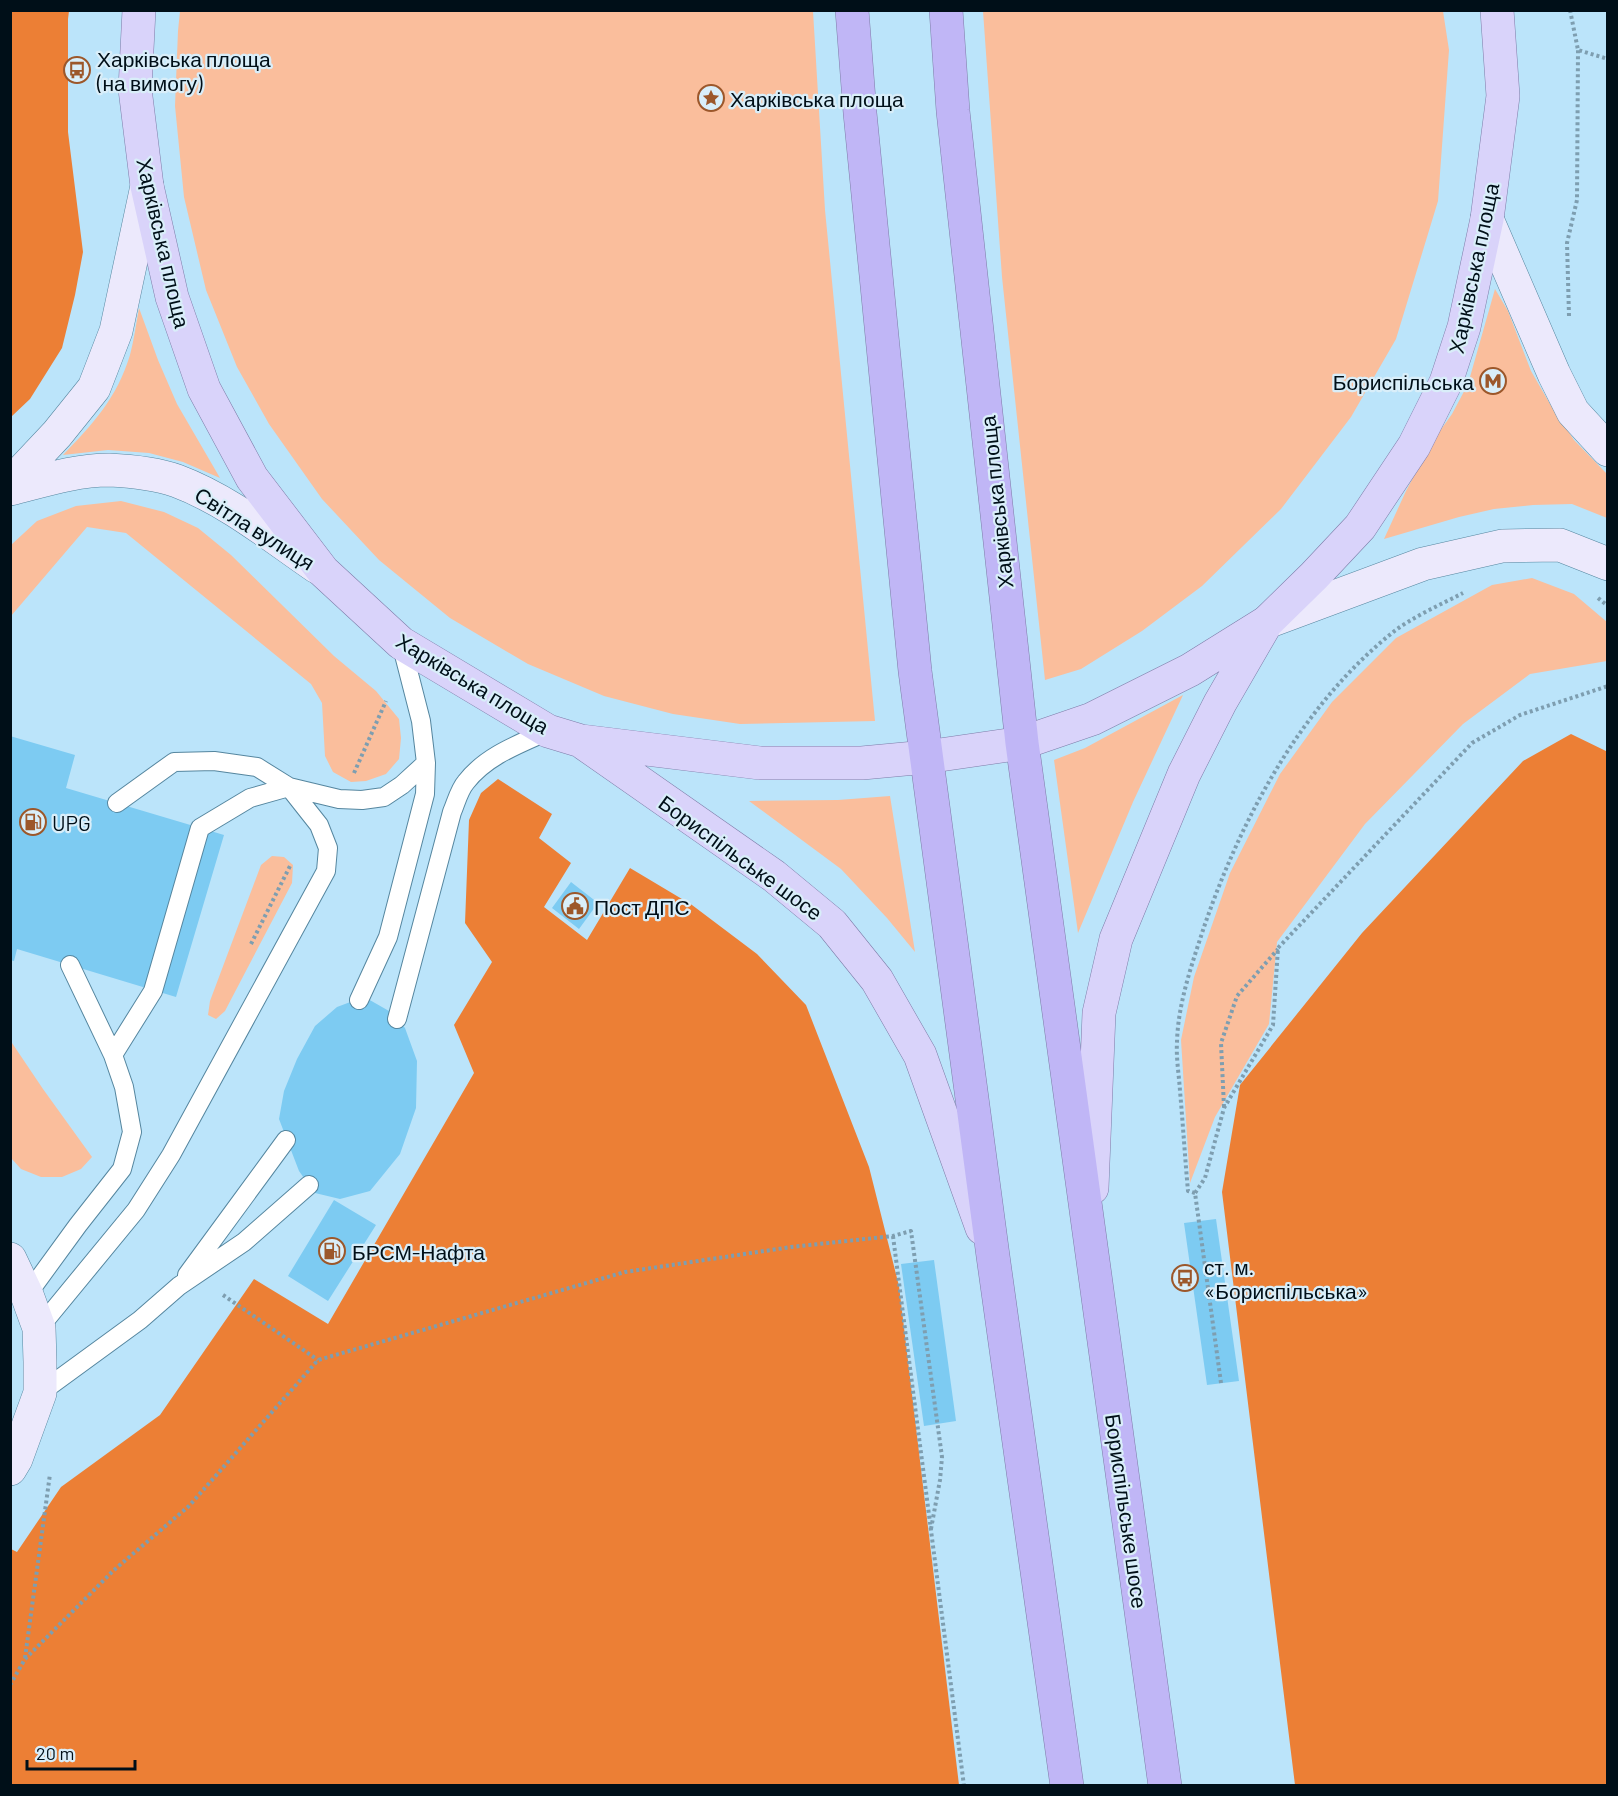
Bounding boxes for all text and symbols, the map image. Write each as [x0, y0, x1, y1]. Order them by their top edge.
place label: Харківська площа (на вимогу) [96, 46, 271, 95]
bus stop icon: Харківська площа (на вимогу) [62, 55, 92, 85]
place icon: Харківська площа [696, 83, 726, 113]
place label: Харківська площа [730, 86, 904, 111]
street label: Харківська площа [132, 156, 196, 331]
street label: Харківська площа [1443, 180, 1503, 356]
metro station icon: Бориспільська [1478, 366, 1508, 396]
place label: Бориспільська [1333, 369, 1474, 394]
street label: Харківська площа [974, 414, 1018, 590]
street label: Світла вулиця [191, 481, 319, 575]
street label: Харківська площа [392, 628, 554, 739]
street label: Бориспільське шосе [654, 789, 828, 925]
fuel station icon: UPG [18, 807, 48, 837]
place label: UPG [52, 810, 91, 835]
public building icon: Пост ДПС [560, 891, 590, 921]
place label: Пост ДПС [594, 894, 690, 919]
fuel station icon: БРСМ-Нафта [317, 1236, 347, 1266]
place label: БРСМ-Нафта [352, 1239, 485, 1264]
place label: ст. м. «Бориспільська» [1204, 1254, 1368, 1303]
bus stop icon: ст. м. «Бориспільська» [1170, 1263, 1200, 1293]
street label: Бориспільське шосе [1101, 1412, 1153, 1610]
scale bar [27, 1733, 135, 1771]
text: 20 m [36, 1742, 74, 1764]

